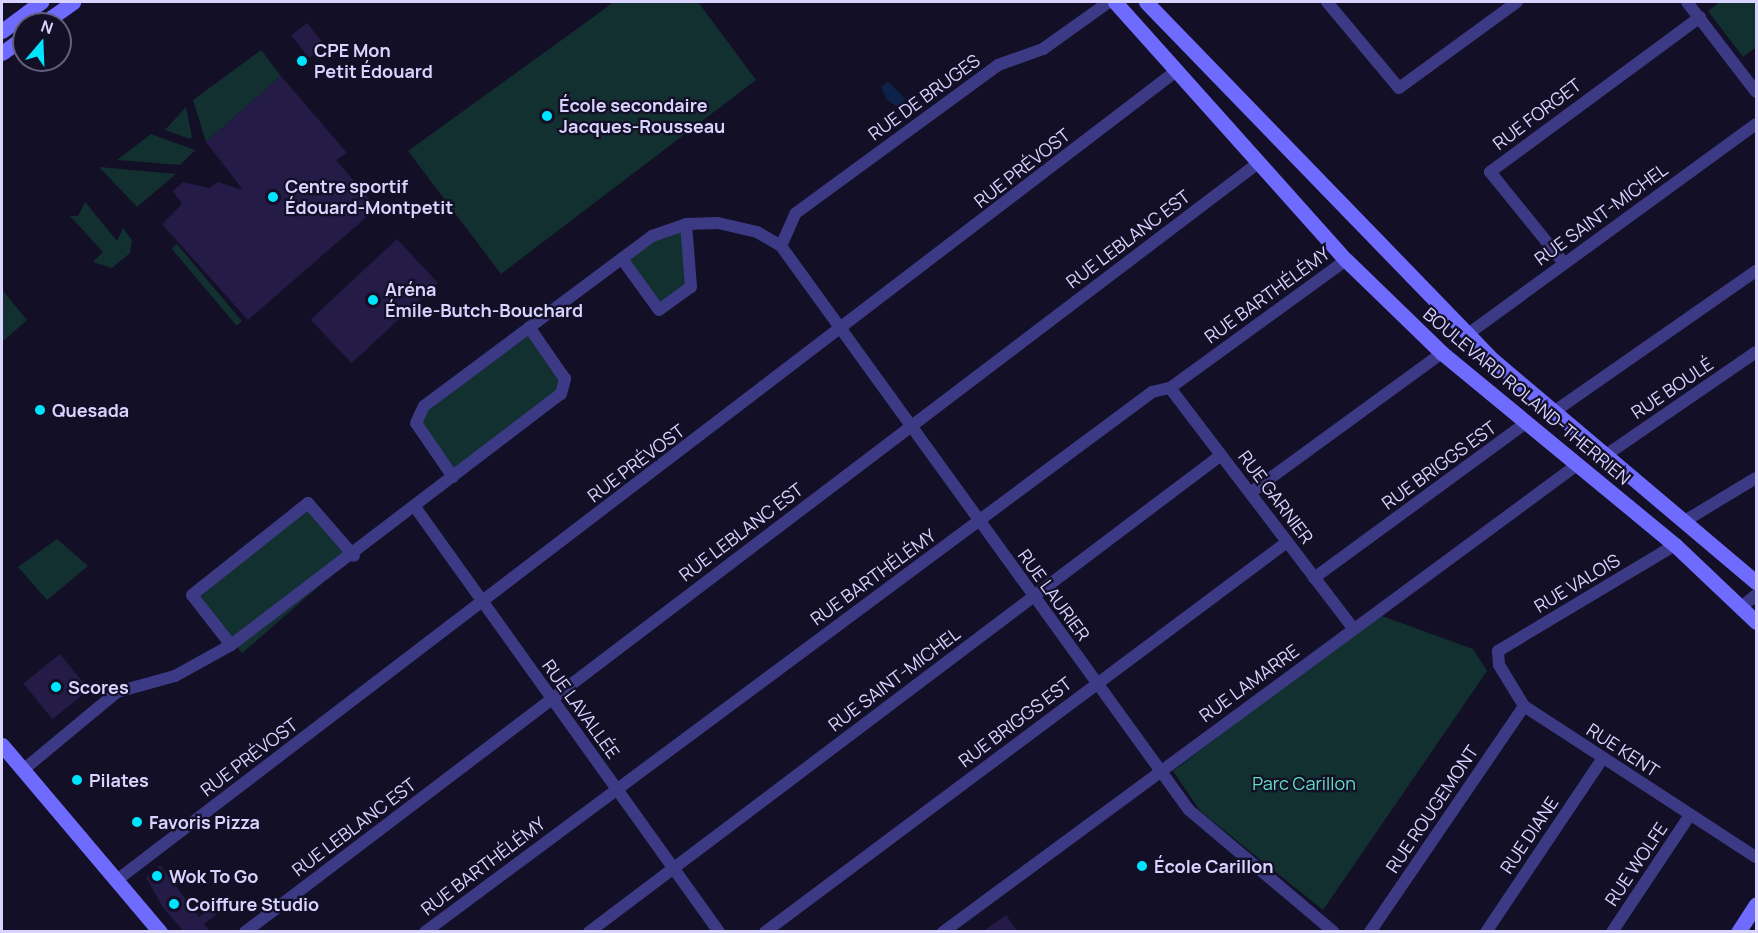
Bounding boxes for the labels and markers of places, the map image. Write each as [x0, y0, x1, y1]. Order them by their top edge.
place label: CPE Mon Petit Édouard [314, 40, 433, 82]
marker: CPE Mon Petit Édouard [295, 54, 309, 68]
place label: École secondaire Jacques-Rousseau [559, 95, 725, 138]
marker: École secondaire Jacques-Rousseau [540, 109, 554, 123]
place label: Centre sportif Édouard-Montpetit [285, 176, 453, 219]
marker: Centre sportif Édouard-Montpetit [266, 190, 280, 204]
place label: Aréna Émile-Butch-Bouchard [385, 279, 583, 322]
marker: Aréna Émile-Butch-Bouchard [366, 293, 380, 307]
place label: Quesada [52, 399, 129, 421]
marker: Quesada [33, 403, 47, 417]
place label: Scores [68, 676, 129, 698]
marker: Scores [49, 680, 63, 694]
place label: Pilates [89, 769, 149, 791]
marker: Pilates [70, 773, 84, 787]
place label: Favoris Pizza [149, 811, 260, 833]
marker: Favoris Pizza [130, 815, 144, 829]
place label: École Carillon [1154, 855, 1274, 877]
marker: École Carillon [1135, 859, 1149, 873]
place label: Wok To Go [169, 865, 258, 887]
marker: Wok To Go [150, 869, 164, 883]
place label: Coiffure Studio [186, 893, 319, 915]
marker: Coiffure Studio [167, 897, 181, 911]

